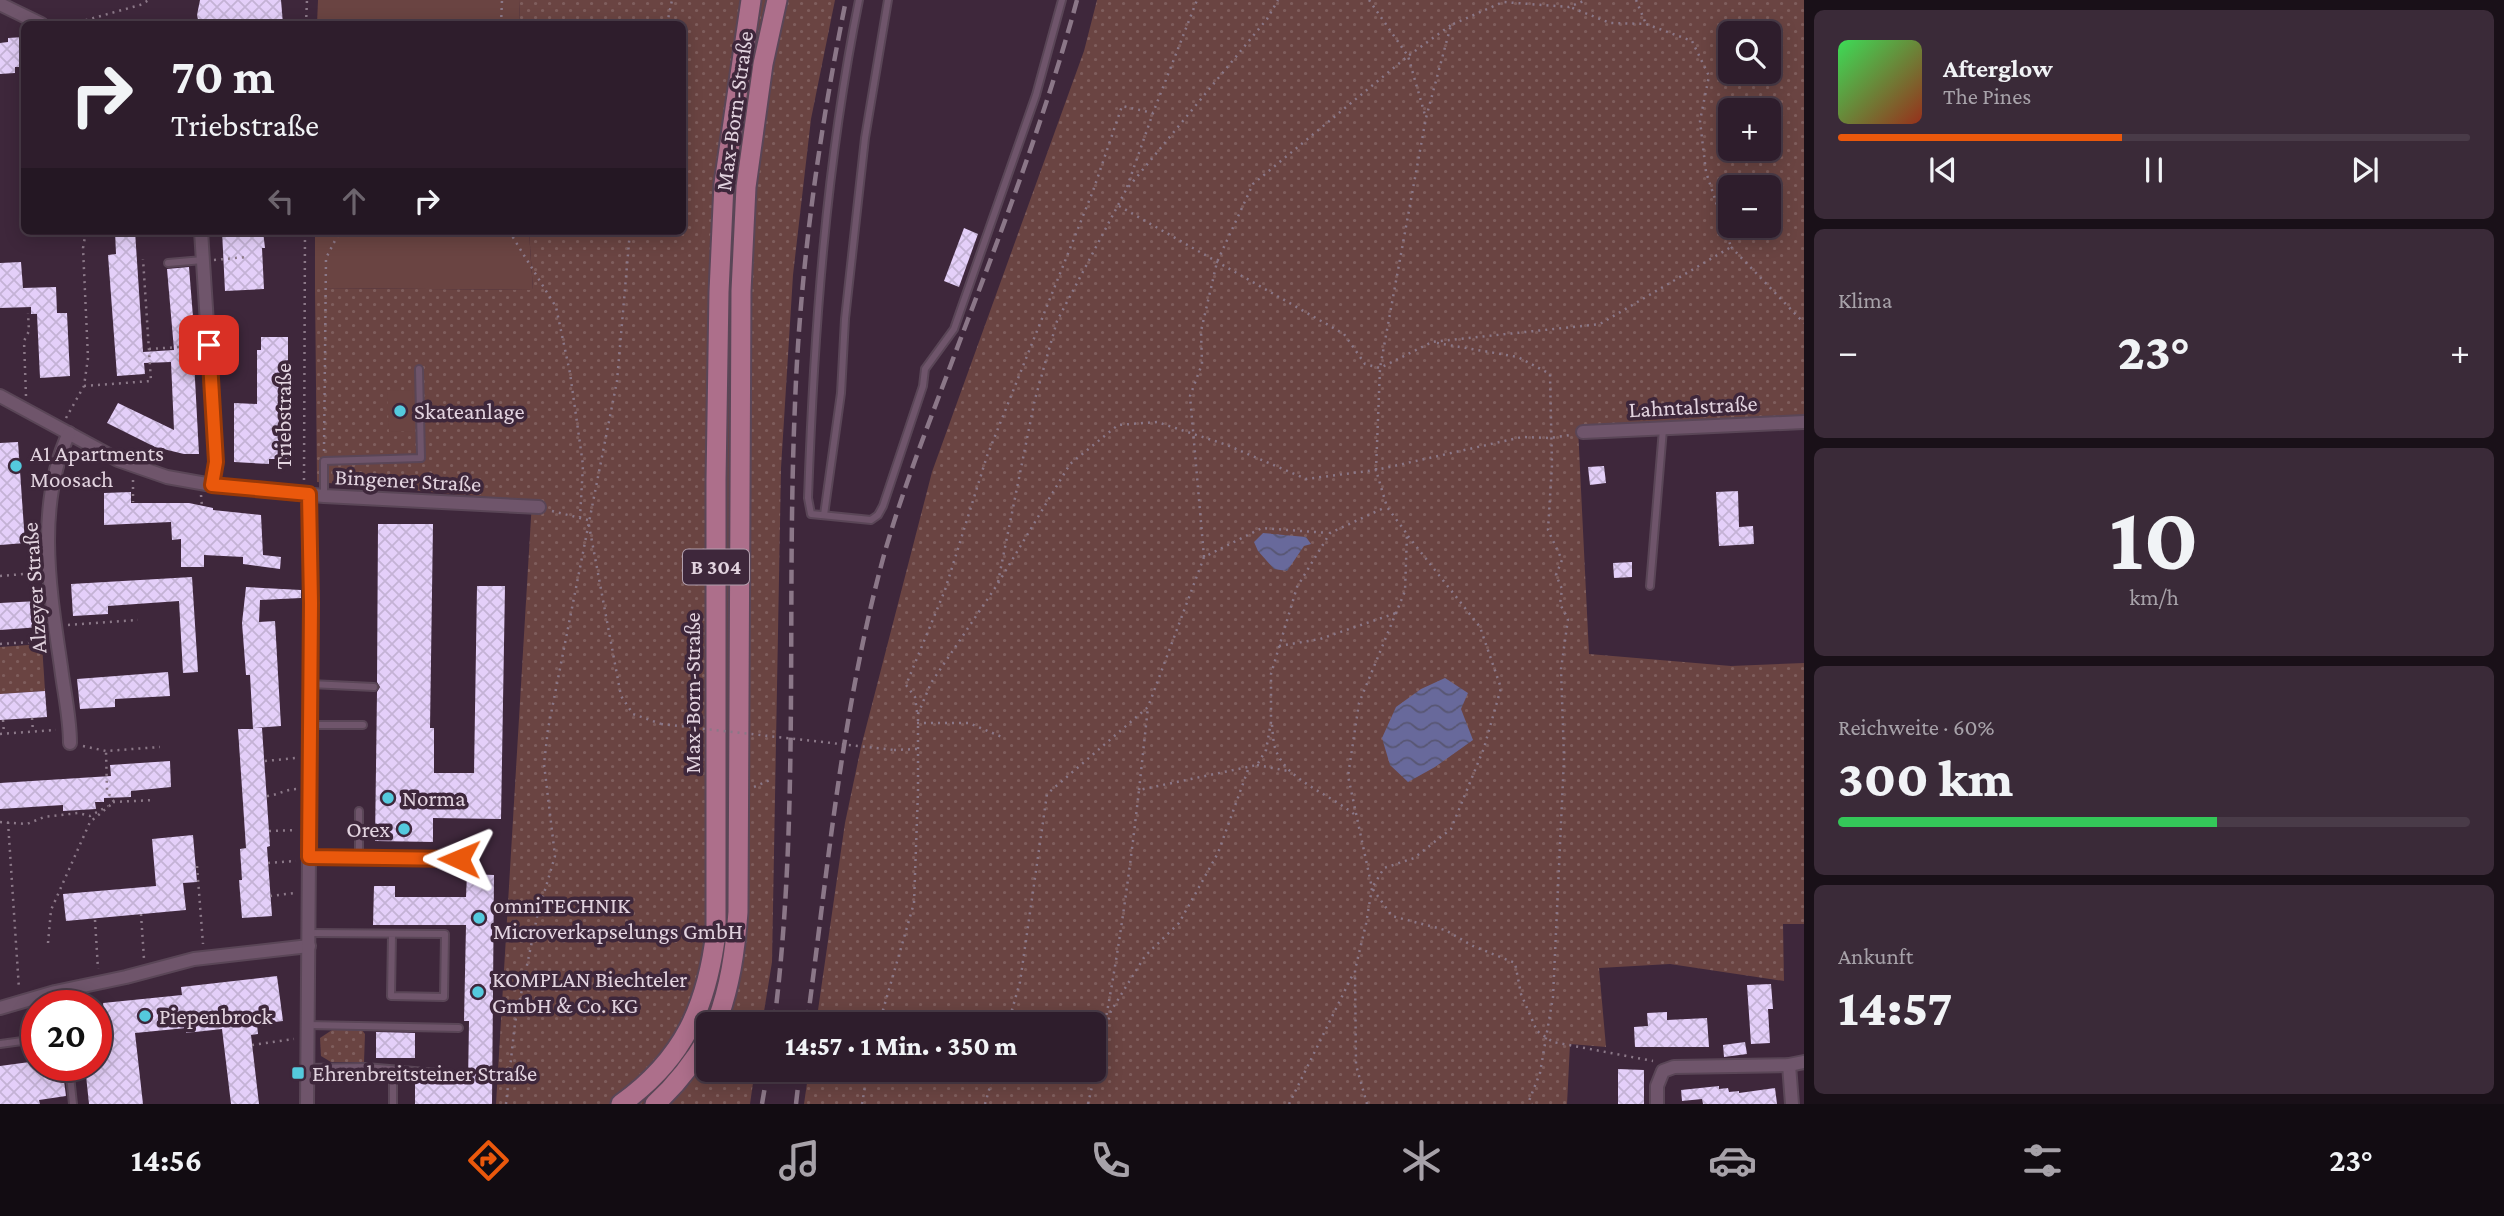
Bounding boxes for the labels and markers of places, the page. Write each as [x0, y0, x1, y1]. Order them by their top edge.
pin [179, 315, 239, 375]
place label: Skateanlage [414, 398, 525, 424]
marker: Skateanlage [392, 403, 408, 419]
place label: A1 Apartments Moosach [30, 440, 164, 492]
marker: A1 Apartments Moosach [8, 458, 24, 474]
place label: Norma [402, 785, 466, 811]
marker: Norma [380, 790, 396, 806]
place label: Orex [346, 816, 390, 842]
marker: Orex [396, 821, 412, 837]
place label: omniTECHNIK Microverkapselungs GmbH [493, 892, 743, 944]
marker: omniTECHNIK Microverkapselungs GmbH [471, 910, 487, 926]
place label: KOMPLAN Biechteler GmbH & Co. KG [492, 966, 687, 1018]
marker: KOMPLAN Biechteler GmbH & Co. KG [470, 984, 486, 1000]
place label: Piepenbrock [159, 1003, 273, 1029]
marker: Piepenbrock [137, 1008, 153, 1024]
place label: Ehrenbreitsteiner Straße [312, 1060, 537, 1086]
marker: Ehrenbreitsteiner Straße [290, 1065, 306, 1081]

